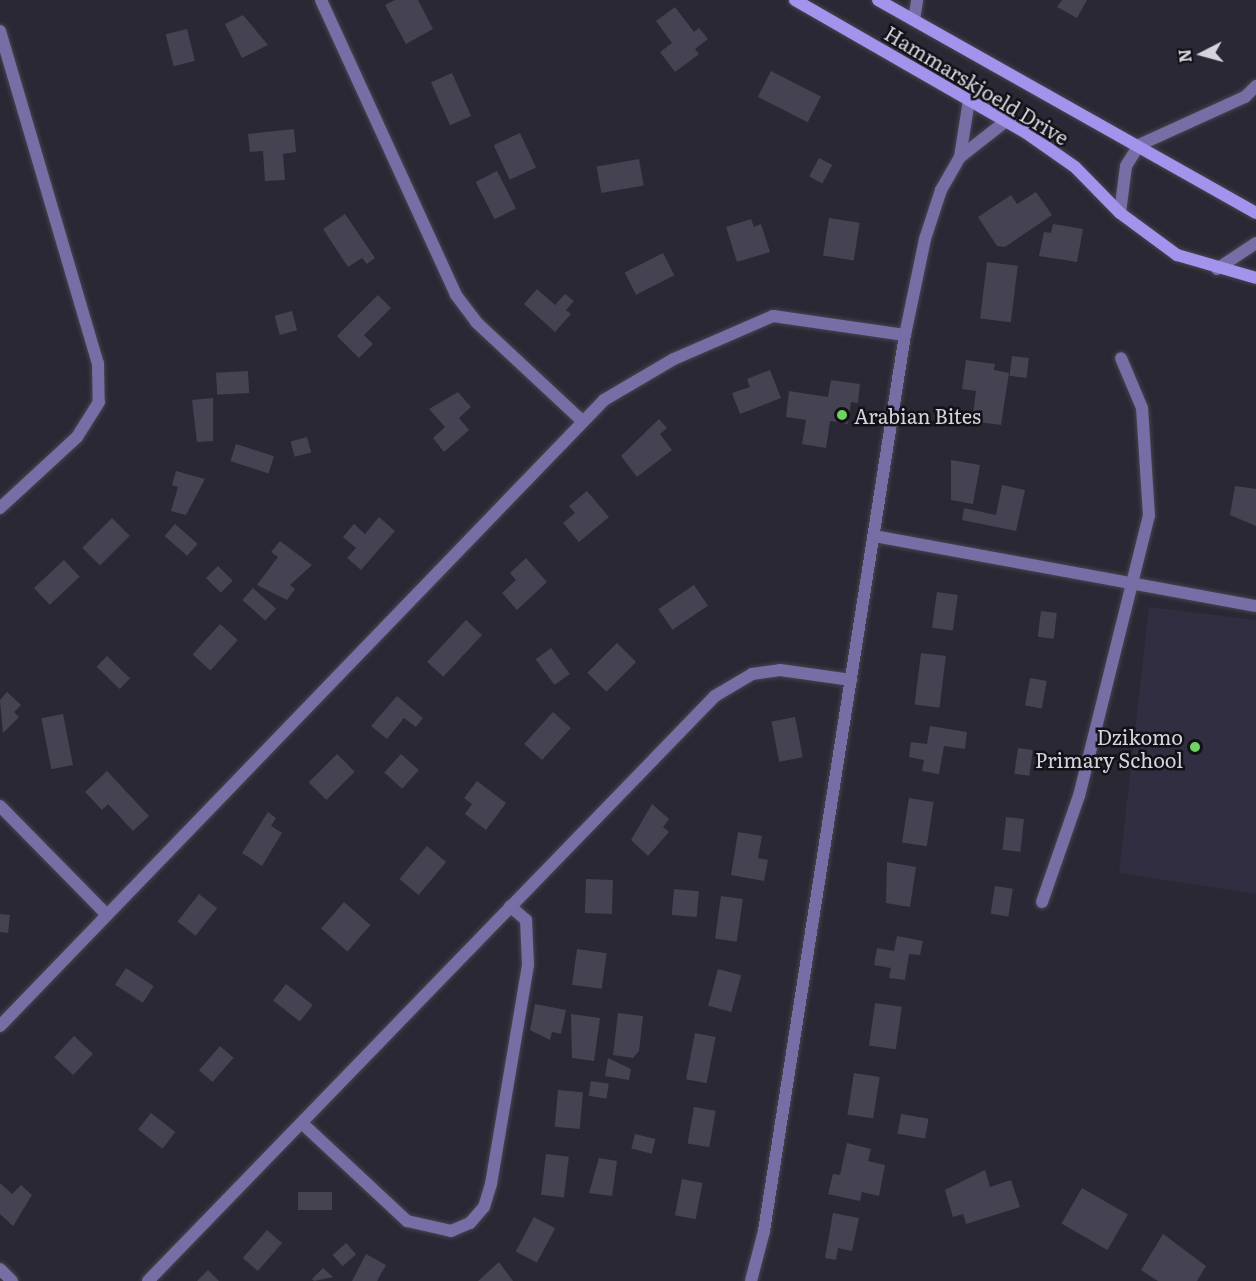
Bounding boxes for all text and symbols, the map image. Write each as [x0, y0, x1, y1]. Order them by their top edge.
street label: Hammarskjoeld Drive [881, 21, 1073, 149]
north arrow [1172, 24, 1232, 84]
text: N [1171, 48, 1197, 64]
place label: Arabian Bites [854, 403, 981, 427]
marker: Arabian Bites [835, 408, 849, 422]
place label: Dzikomo Primary School [1035, 724, 1183, 771]
marker: Dzikomo Primary School [1188, 740, 1202, 754]

